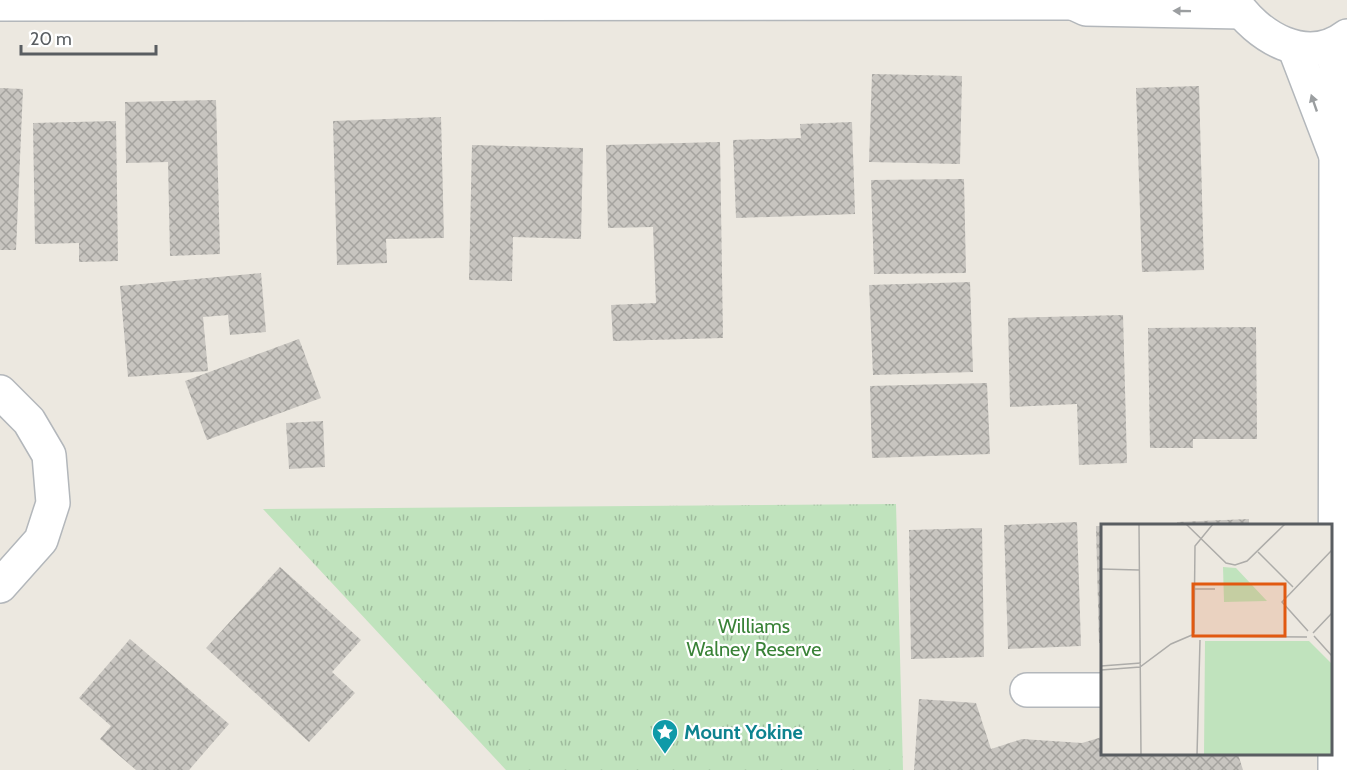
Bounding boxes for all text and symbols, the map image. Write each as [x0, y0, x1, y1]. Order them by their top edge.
one-way arrow [1173, 6, 1192, 16]
scale bar [21, 18, 156, 56]
text: 20 m [30, 28, 72, 50]
one-way arrow [1308, 94, 1318, 112]
inset map [1101, 524, 1332, 755]
park label: Williams Walney Reserve [686, 614, 822, 661]
place icon: Mount Yokine [650, 717, 680, 755]
place label: Mount Yokine [684, 720, 803, 744]

